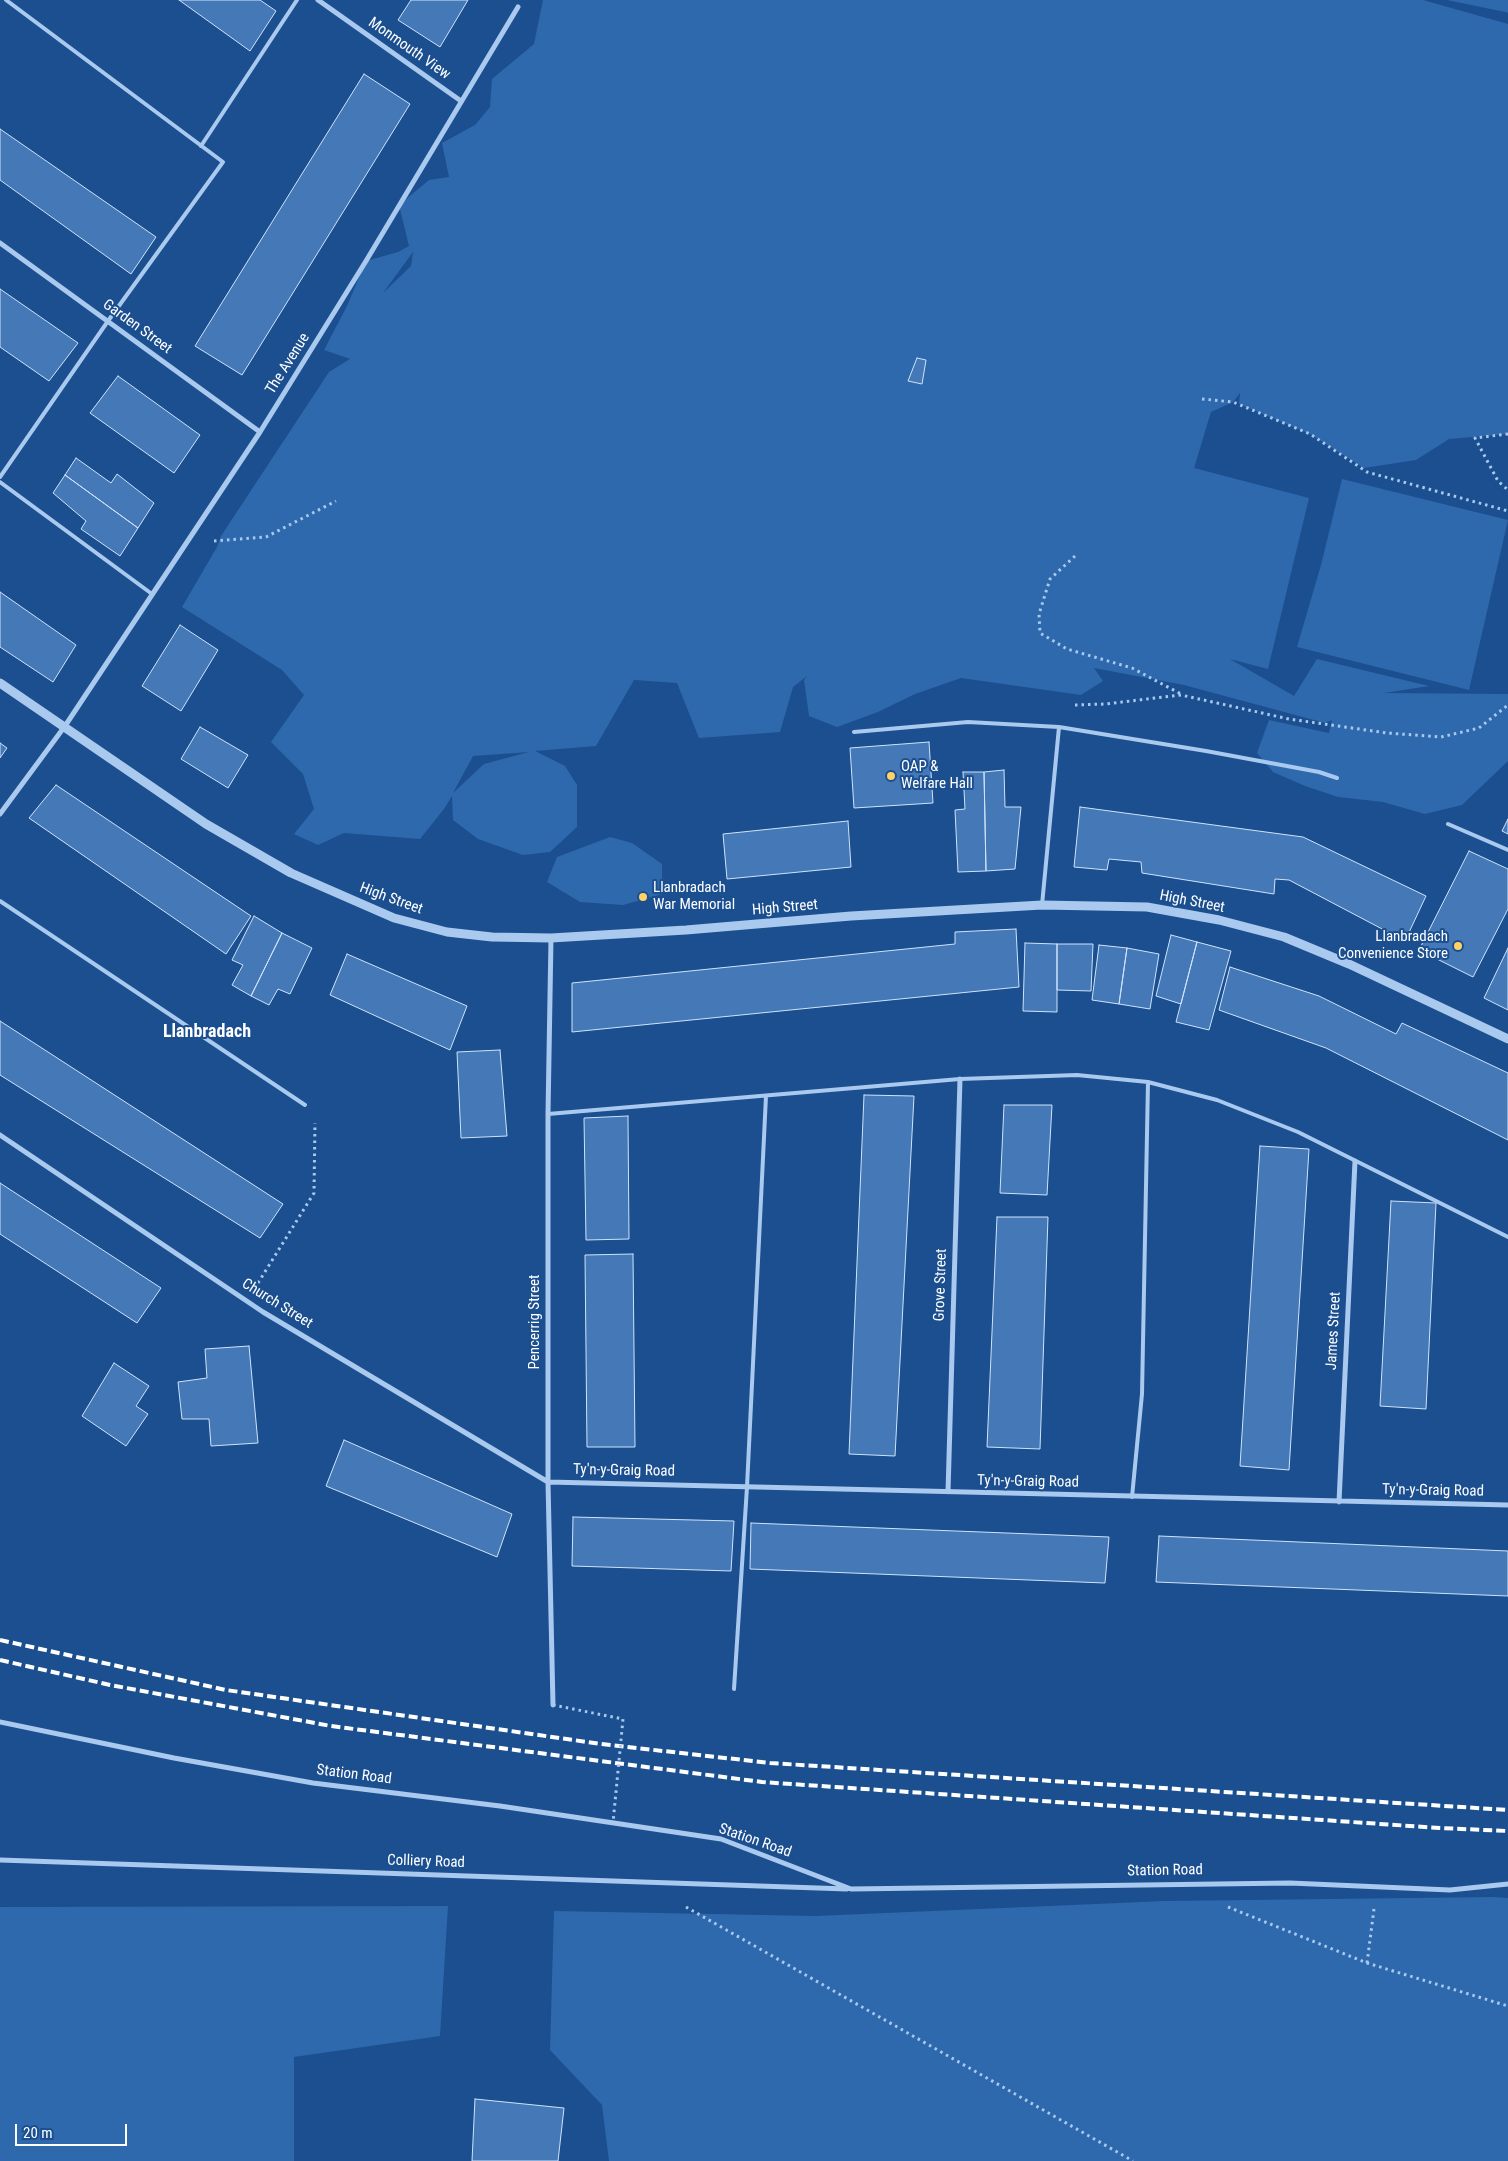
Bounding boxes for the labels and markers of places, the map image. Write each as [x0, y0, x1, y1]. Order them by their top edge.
place label: OAP & Welfare Hall [901, 758, 973, 793]
marker: OAP & Welfare Hall [885, 770, 897, 782]
place label: Llanbradach War Memorial [653, 879, 735, 914]
marker: Llanbradach War Memorial [637, 891, 649, 903]
place label: Llanbradach Convenience Store [1338, 928, 1448, 963]
marker: Llanbradach Convenience Store [1452, 940, 1464, 952]

